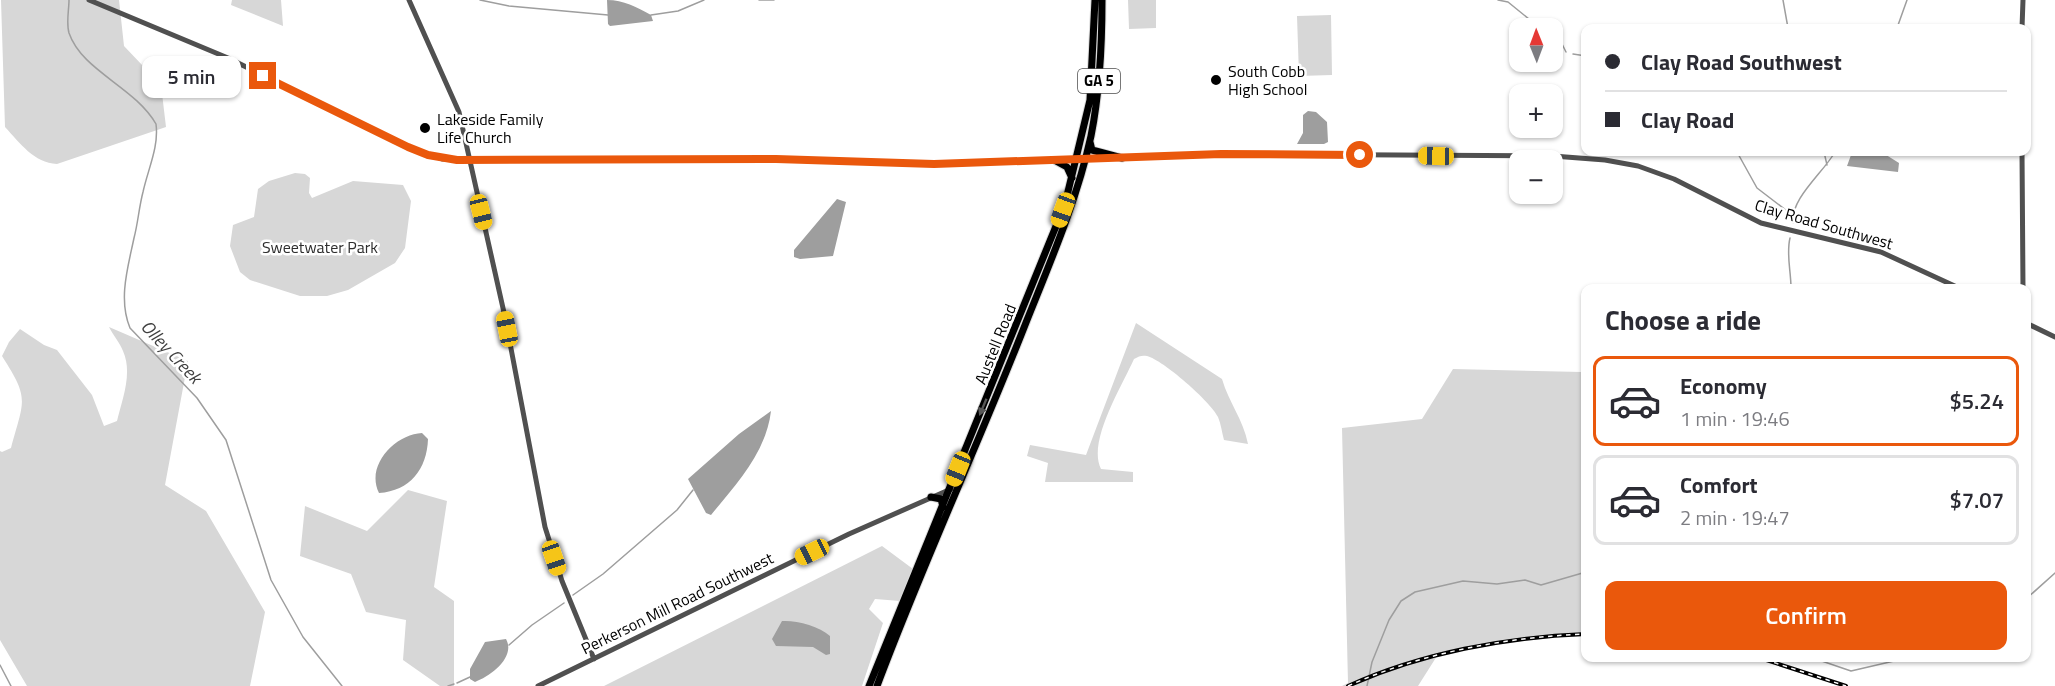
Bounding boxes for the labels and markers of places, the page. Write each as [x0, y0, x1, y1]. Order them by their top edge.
place label: South Cobb High School [1228, 59, 1307, 101]
marker: South Cobb High School [1209, 73, 1223, 87]
place label: Lakeside Family Life Church [437, 107, 544, 149]
marker: Lakeside Family Life Church [418, 121, 432, 135]

